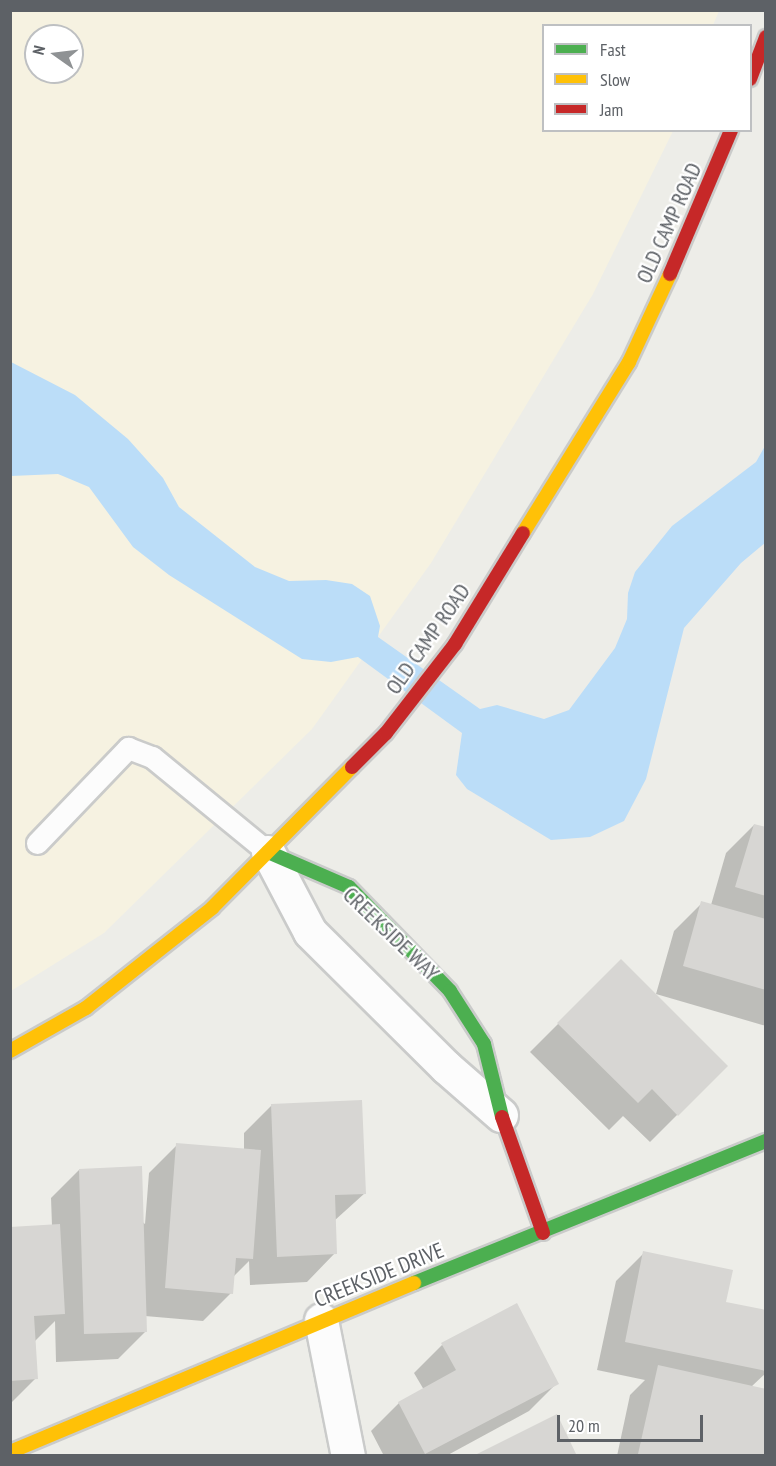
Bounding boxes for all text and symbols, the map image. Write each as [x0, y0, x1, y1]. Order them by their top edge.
north arrow [24, 24, 84, 84]
legend [542, 24, 752, 132]
text: Fast [600, 38, 626, 61]
text: N [28, 44, 49, 57]
text: Slow [600, 68, 630, 91]
text: Jam [600, 98, 623, 121]
street label: OLD CAMP ROAD [631, 158, 707, 288]
street label: OLD CAMP ROAD [380, 578, 476, 700]
street label: CREEKSIDE WAY [337, 881, 445, 987]
street label: CREEKSIDE DRIVE [310, 1237, 448, 1313]
scale bar [560, 1403, 706, 1441]
text: 20 m [568, 1414, 600, 1437]

